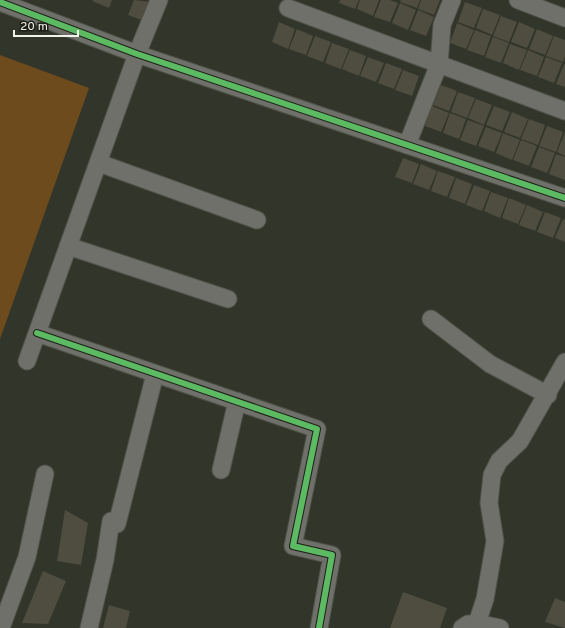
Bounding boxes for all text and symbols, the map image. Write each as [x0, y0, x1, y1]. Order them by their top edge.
scale bar [14, 12, 78, 38]
text: 20 m [20, 19, 48, 35]

